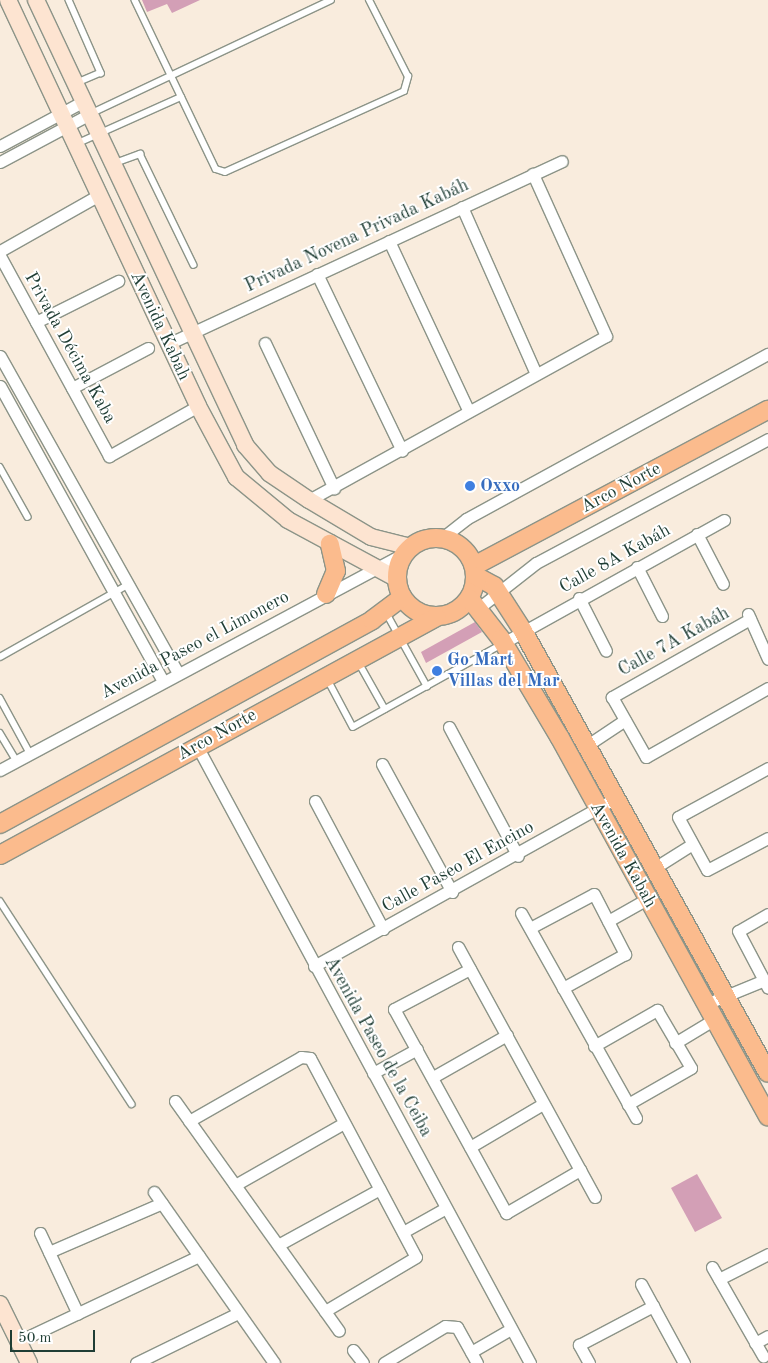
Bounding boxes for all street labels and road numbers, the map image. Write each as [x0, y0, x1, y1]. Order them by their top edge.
street label: Privada Novena Privada Kabáh [242, 175, 472, 297]
street label: Avenida Kabah [125, 268, 195, 384]
street label: Privada Décima Kaba [19, 269, 121, 427]
street label: Arco Norte [577, 458, 665, 518]
street label: Calle 8A Kabáh [556, 520, 674, 598]
street label: Avenida Paseo el Limonero [97, 586, 293, 704]
street label: Calle 7A Kabáh [615, 603, 733, 681]
street label: Arco Norte [173, 704, 261, 766]
street label: Avenida Kabah [585, 798, 661, 912]
street label: Calle Paseo El Encino [378, 816, 538, 918]
street label: Avenida Paseo de la Ceiba [319, 953, 437, 1141]

